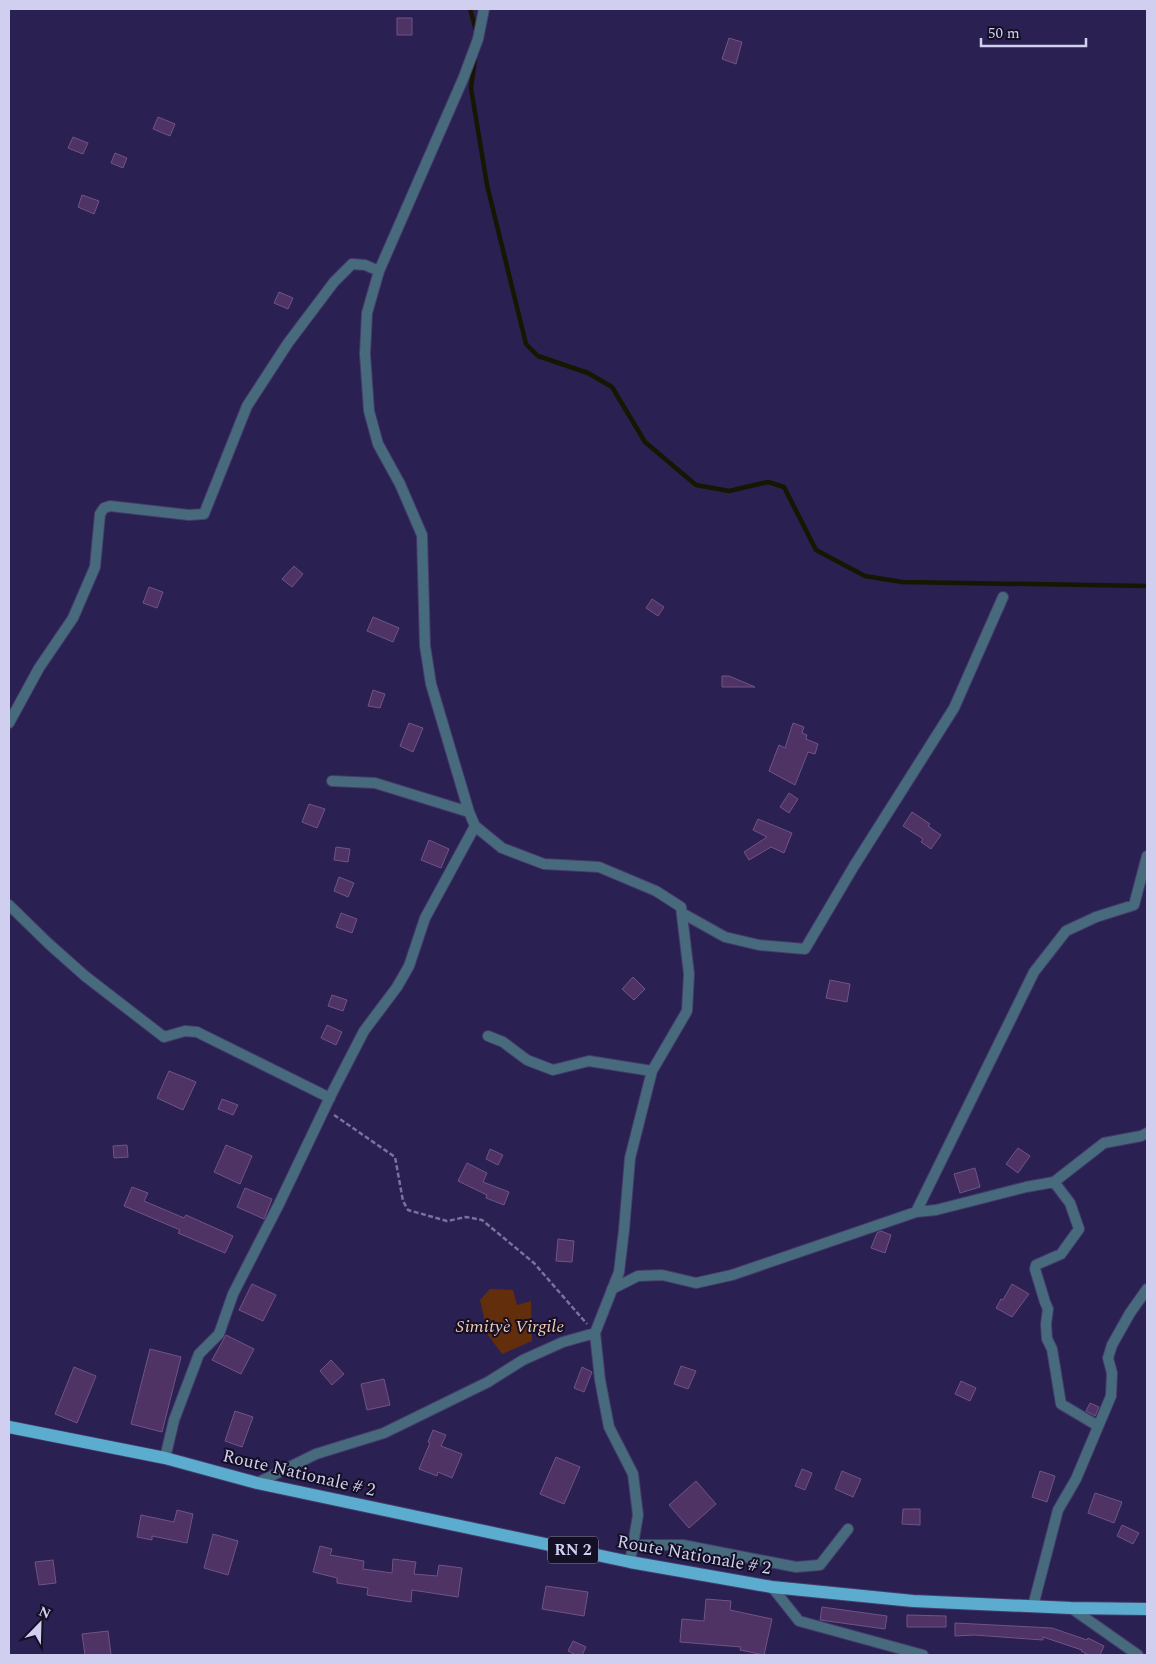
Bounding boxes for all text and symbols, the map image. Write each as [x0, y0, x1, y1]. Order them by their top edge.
scale bar [981, 15, 1086, 47]
text: 50 m [988, 22, 1020, 45]
park label: Simityè Virgile [456, 1313, 564, 1340]
street label: Route Nationale # 2 [220, 1442, 378, 1504]
street label: Route Nationale # 2 [615, 1528, 773, 1582]
road number: RN 2 [548, 1536, 598, 1564]
north arrow [15, 1599, 65, 1649]
text: N [36, 1601, 54, 1624]

